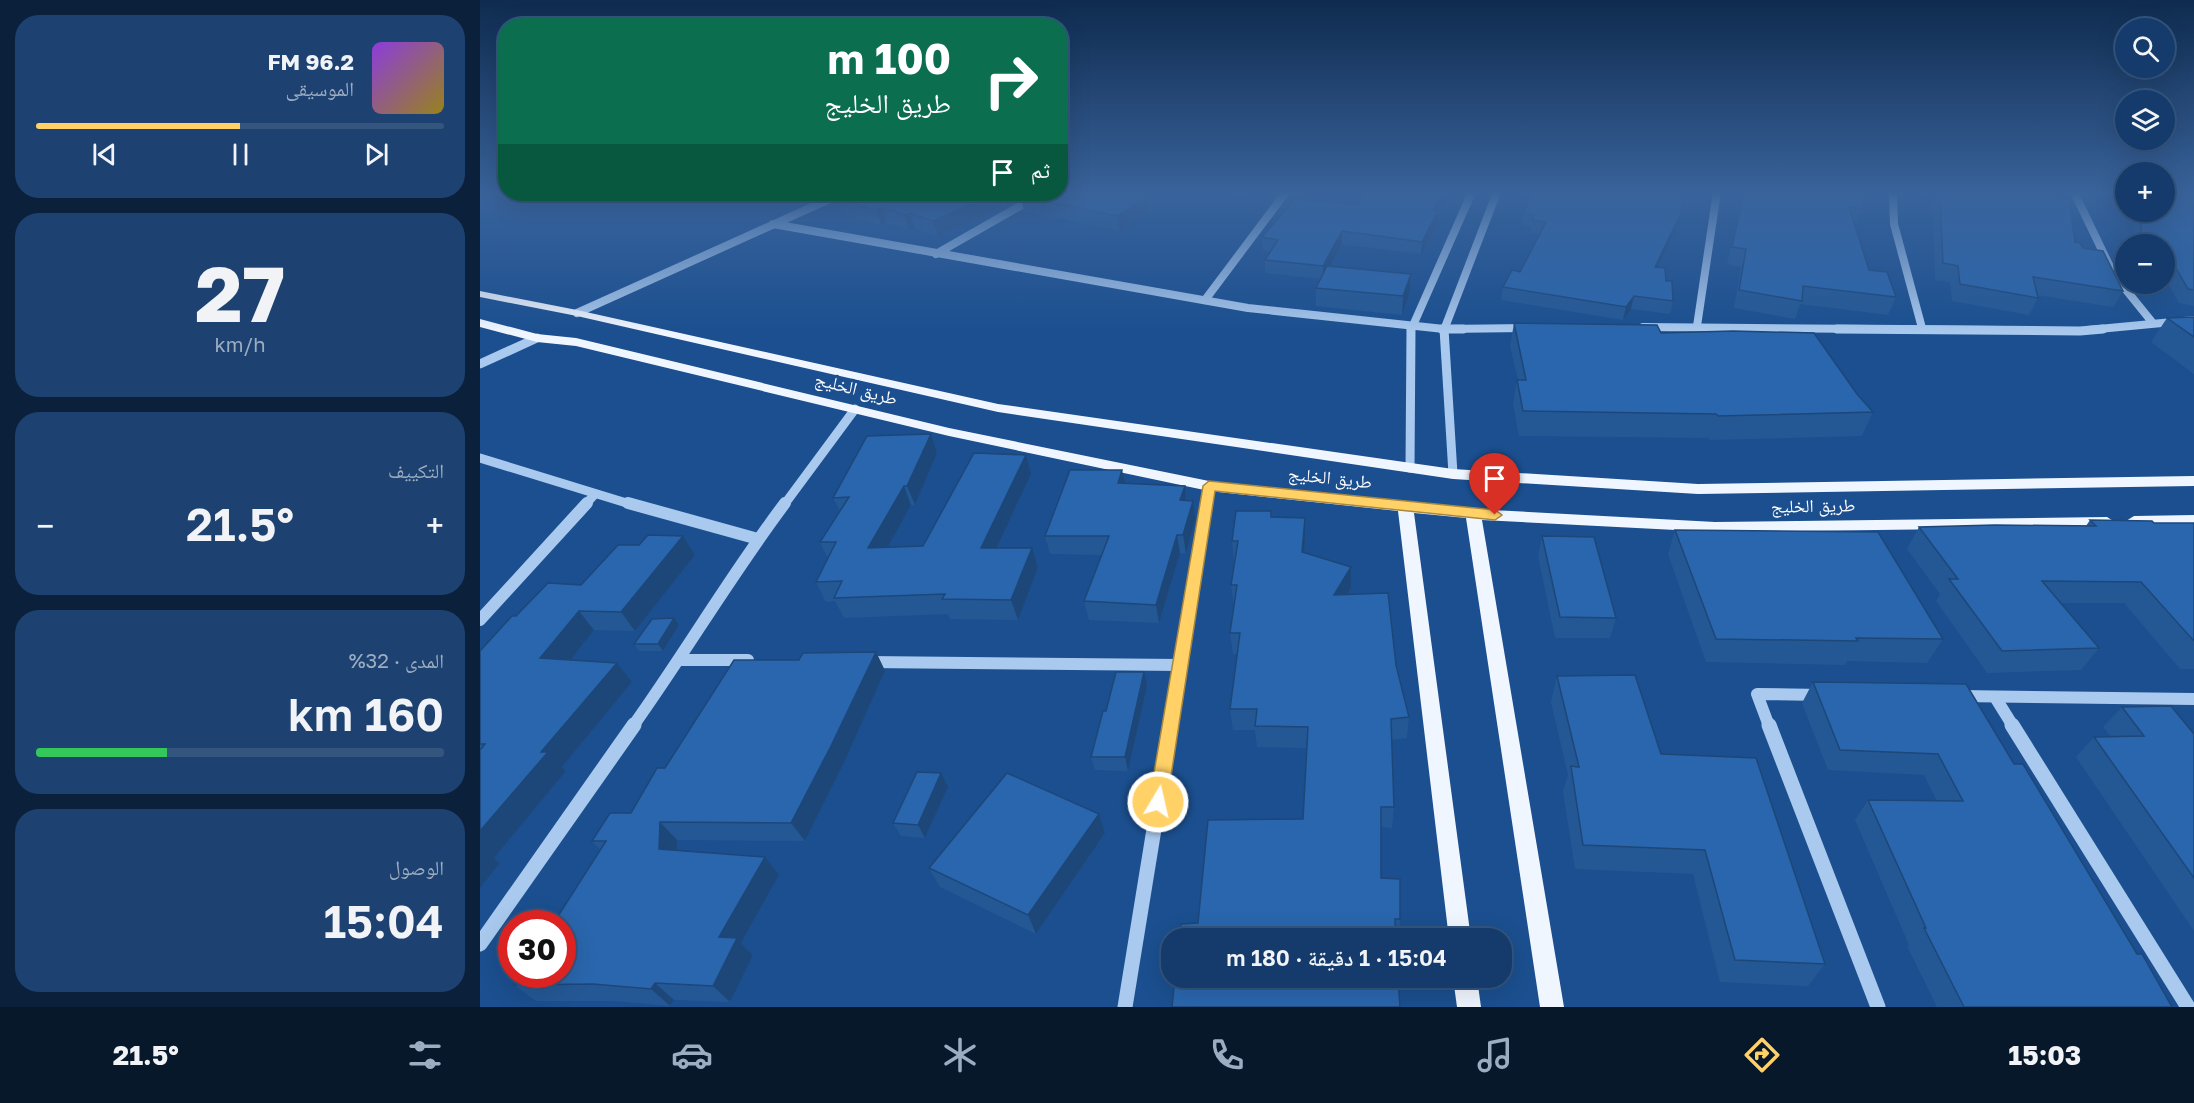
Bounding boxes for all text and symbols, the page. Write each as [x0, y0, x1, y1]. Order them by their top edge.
map controls [2115, 18, 2175, 294]
button: search [2115, 18, 2175, 78]
text: 100 m [827, 33, 951, 83]
icon: right [972, 42, 1050, 120]
text: 96.2 FM [267, 48, 354, 75]
text: الموسيقى [286, 76, 354, 100]
text: طريق الخليج [824, 87, 951, 119]
button: layers [2115, 90, 2175, 150]
icon: previous [88, 138, 121, 171]
icon: pause [224, 138, 257, 171]
icon: next [360, 138, 393, 171]
icon: arrive [986, 156, 1019, 189]
text: ثم [1031, 156, 1050, 183]
button: + [2115, 162, 2175, 222]
button: − [2115, 234, 2175, 294]
text: 27 [195, 246, 285, 339]
text: km/h [215, 332, 265, 356]
street label: طريق الخليج [812, 367, 900, 411]
pin [1469, 453, 1520, 515]
text: التكييف [388, 458, 444, 482]
street label: طريق الخليج [1287, 462, 1373, 494]
icon: arrive [1478, 462, 1511, 495]
street label: طريق الخليج [1771, 493, 1855, 519]
text: 21.5° [186, 497, 294, 551]
text: − [36, 506, 54, 545]
text: + [426, 506, 444, 545]
text: المدى · 32% [349, 648, 444, 672]
text: 160 km [288, 687, 444, 741]
position arrow [1126, 770, 1190, 834]
text: الوصول [389, 855, 444, 879]
text: 15:04 [323, 894, 444, 948]
speed limit sign: 30 [498, 910, 576, 988]
text: 15:04 · 1 دقيقة · 180 m [1226, 944, 1447, 971]
icon: filters [404, 1034, 446, 1076]
icon: car [671, 1034, 713, 1076]
icon: climate [939, 1034, 981, 1076]
icon: phone [1206, 1034, 1248, 1076]
icon: music [1474, 1034, 1516, 1076]
icon: directions [1741, 1034, 1783, 1076]
text: 21.5° [113, 1039, 179, 1071]
text: 15:03 [2008, 1039, 2081, 1071]

